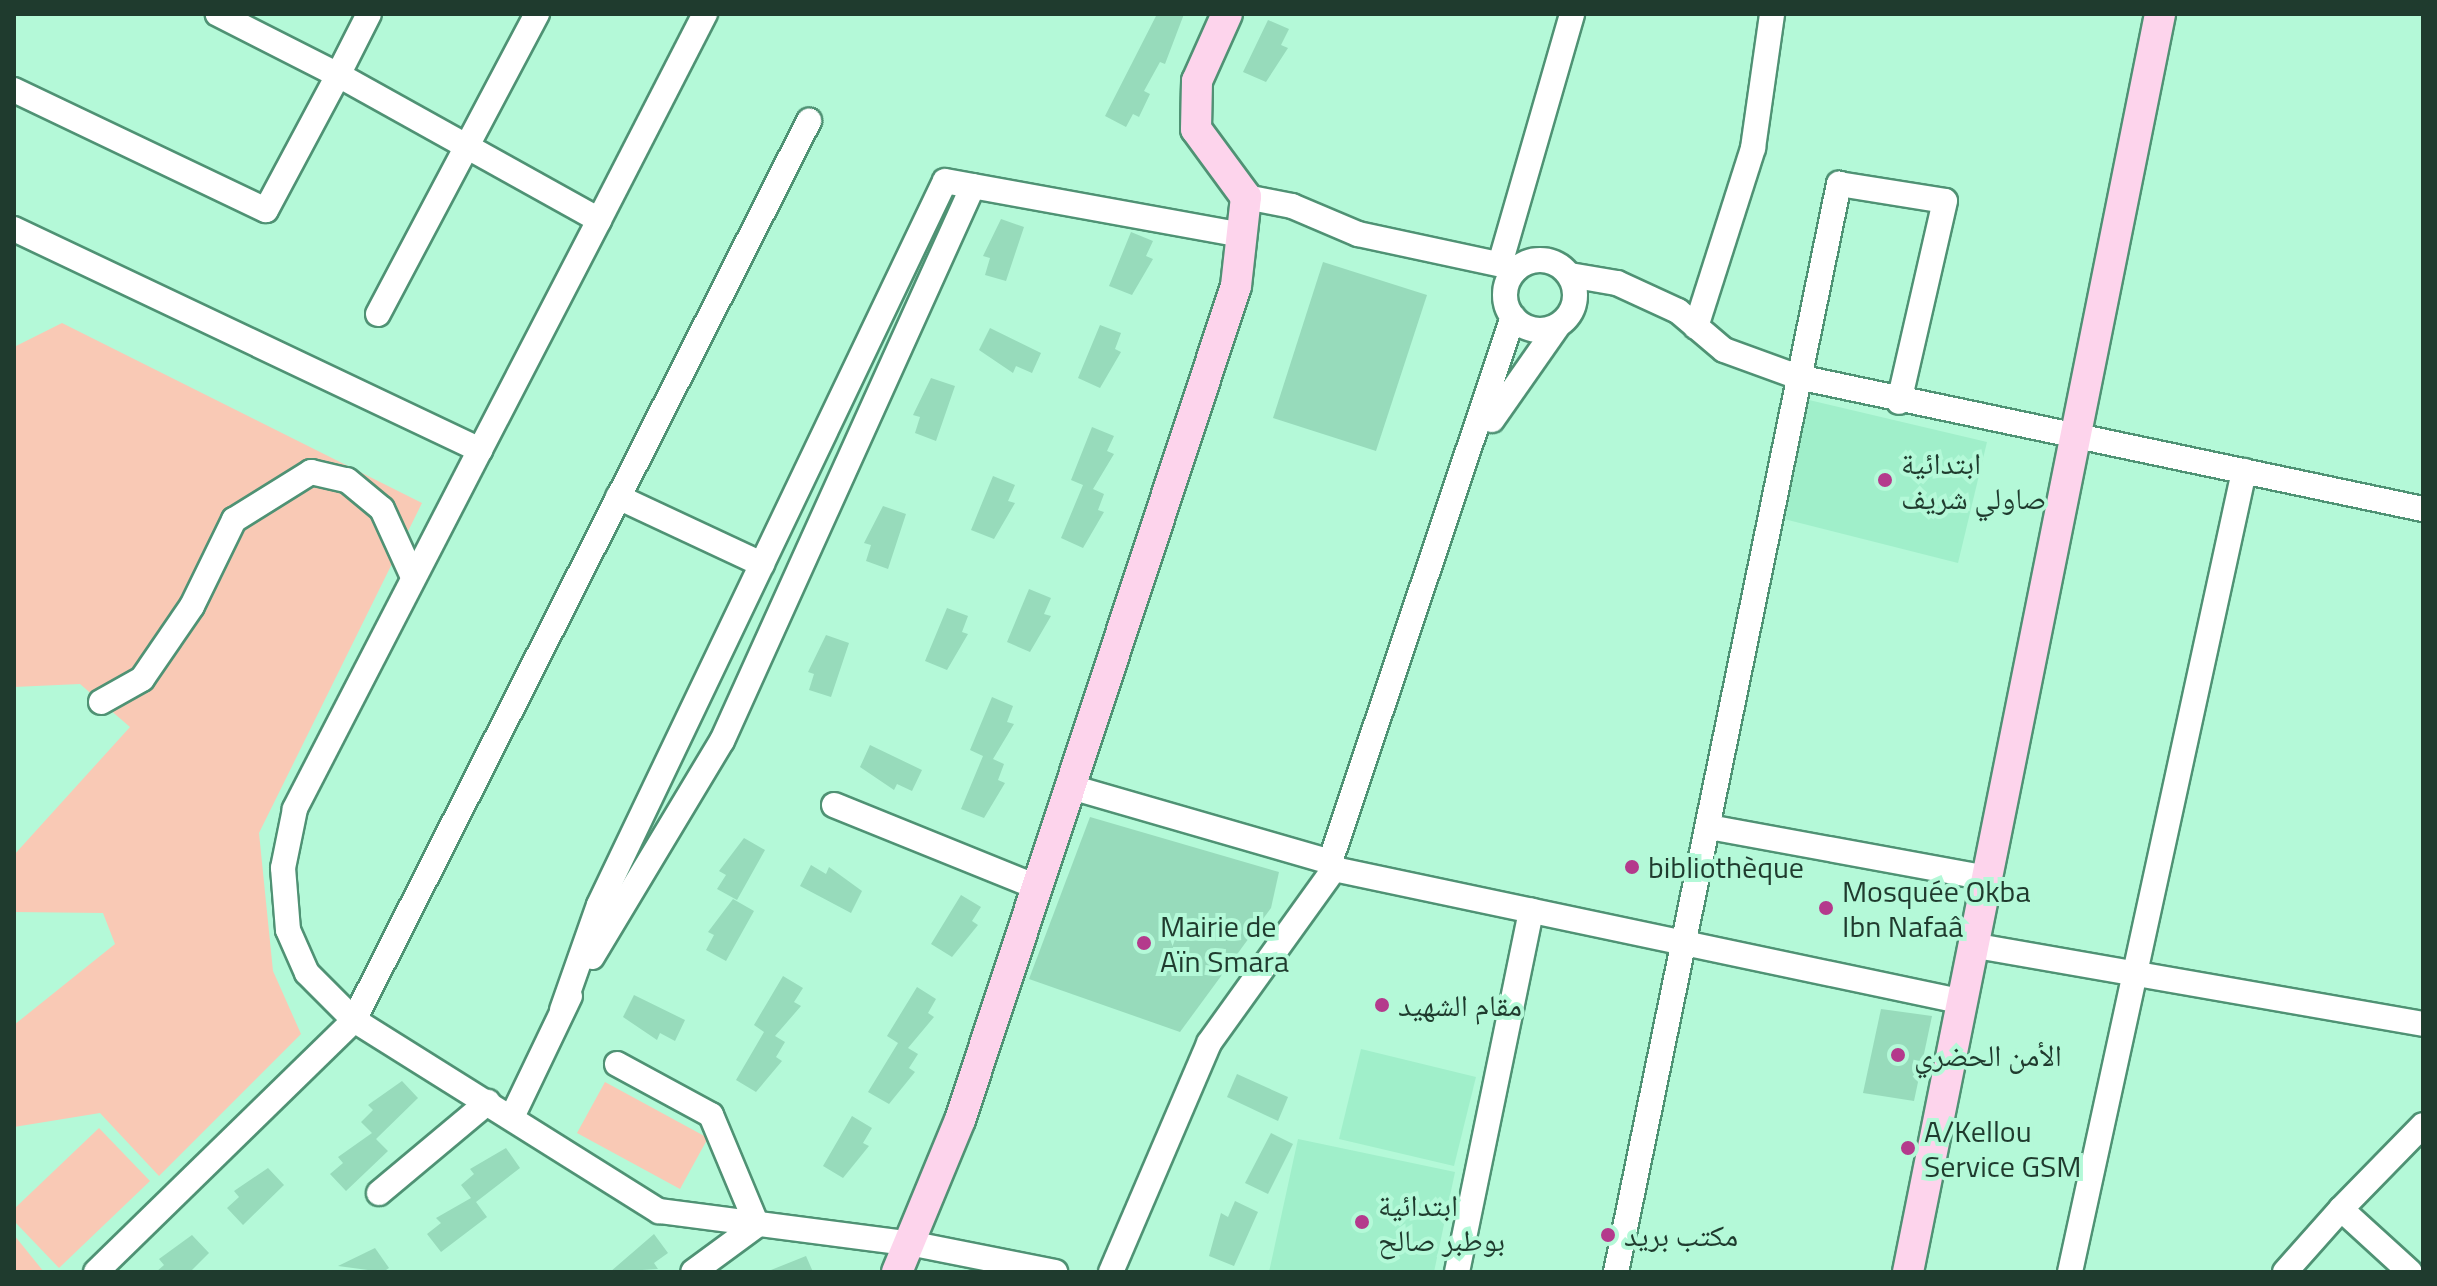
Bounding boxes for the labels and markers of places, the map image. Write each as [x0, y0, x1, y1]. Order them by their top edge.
place label: ابتدائية صاولي شريف [1901, 445, 2046, 516]
marker: ابتدائية صاولي شريف [1876, 471, 1894, 489]
place label: bibliothèque [1648, 849, 1804, 885]
marker: bibliothèque [1623, 858, 1641, 876]
place label: Mosquée Okba Ibn Nafaâ [1842, 873, 2030, 944]
marker: Mosquée Okba Ibn Nafaâ [1817, 899, 1835, 917]
place label: Mairie de Aïn Smara [1160, 908, 1289, 978]
marker: Mairie de Aïn Smara [1135, 934, 1153, 952]
place label: مقام الشهيد [1398, 987, 1522, 1023]
marker: مقام الشهيد [1373, 996, 1391, 1014]
place label: الأمن الحضري [1914, 1037, 2062, 1073]
marker: الأمن الحضري [1889, 1046, 1907, 1064]
place label: A/Kellou Service GSM [1924, 1113, 2081, 1184]
marker: A/Kellou Service GSM [1899, 1139, 1917, 1157]
place label: ابتدائية بوطبر صالح [1378, 1187, 1505, 1258]
marker: ابتدائية بوطبر صالح [1353, 1213, 1371, 1231]
place label: مكتب بريد [1624, 1217, 1738, 1253]
marker: مكتب بريد [1599, 1226, 1617, 1244]

